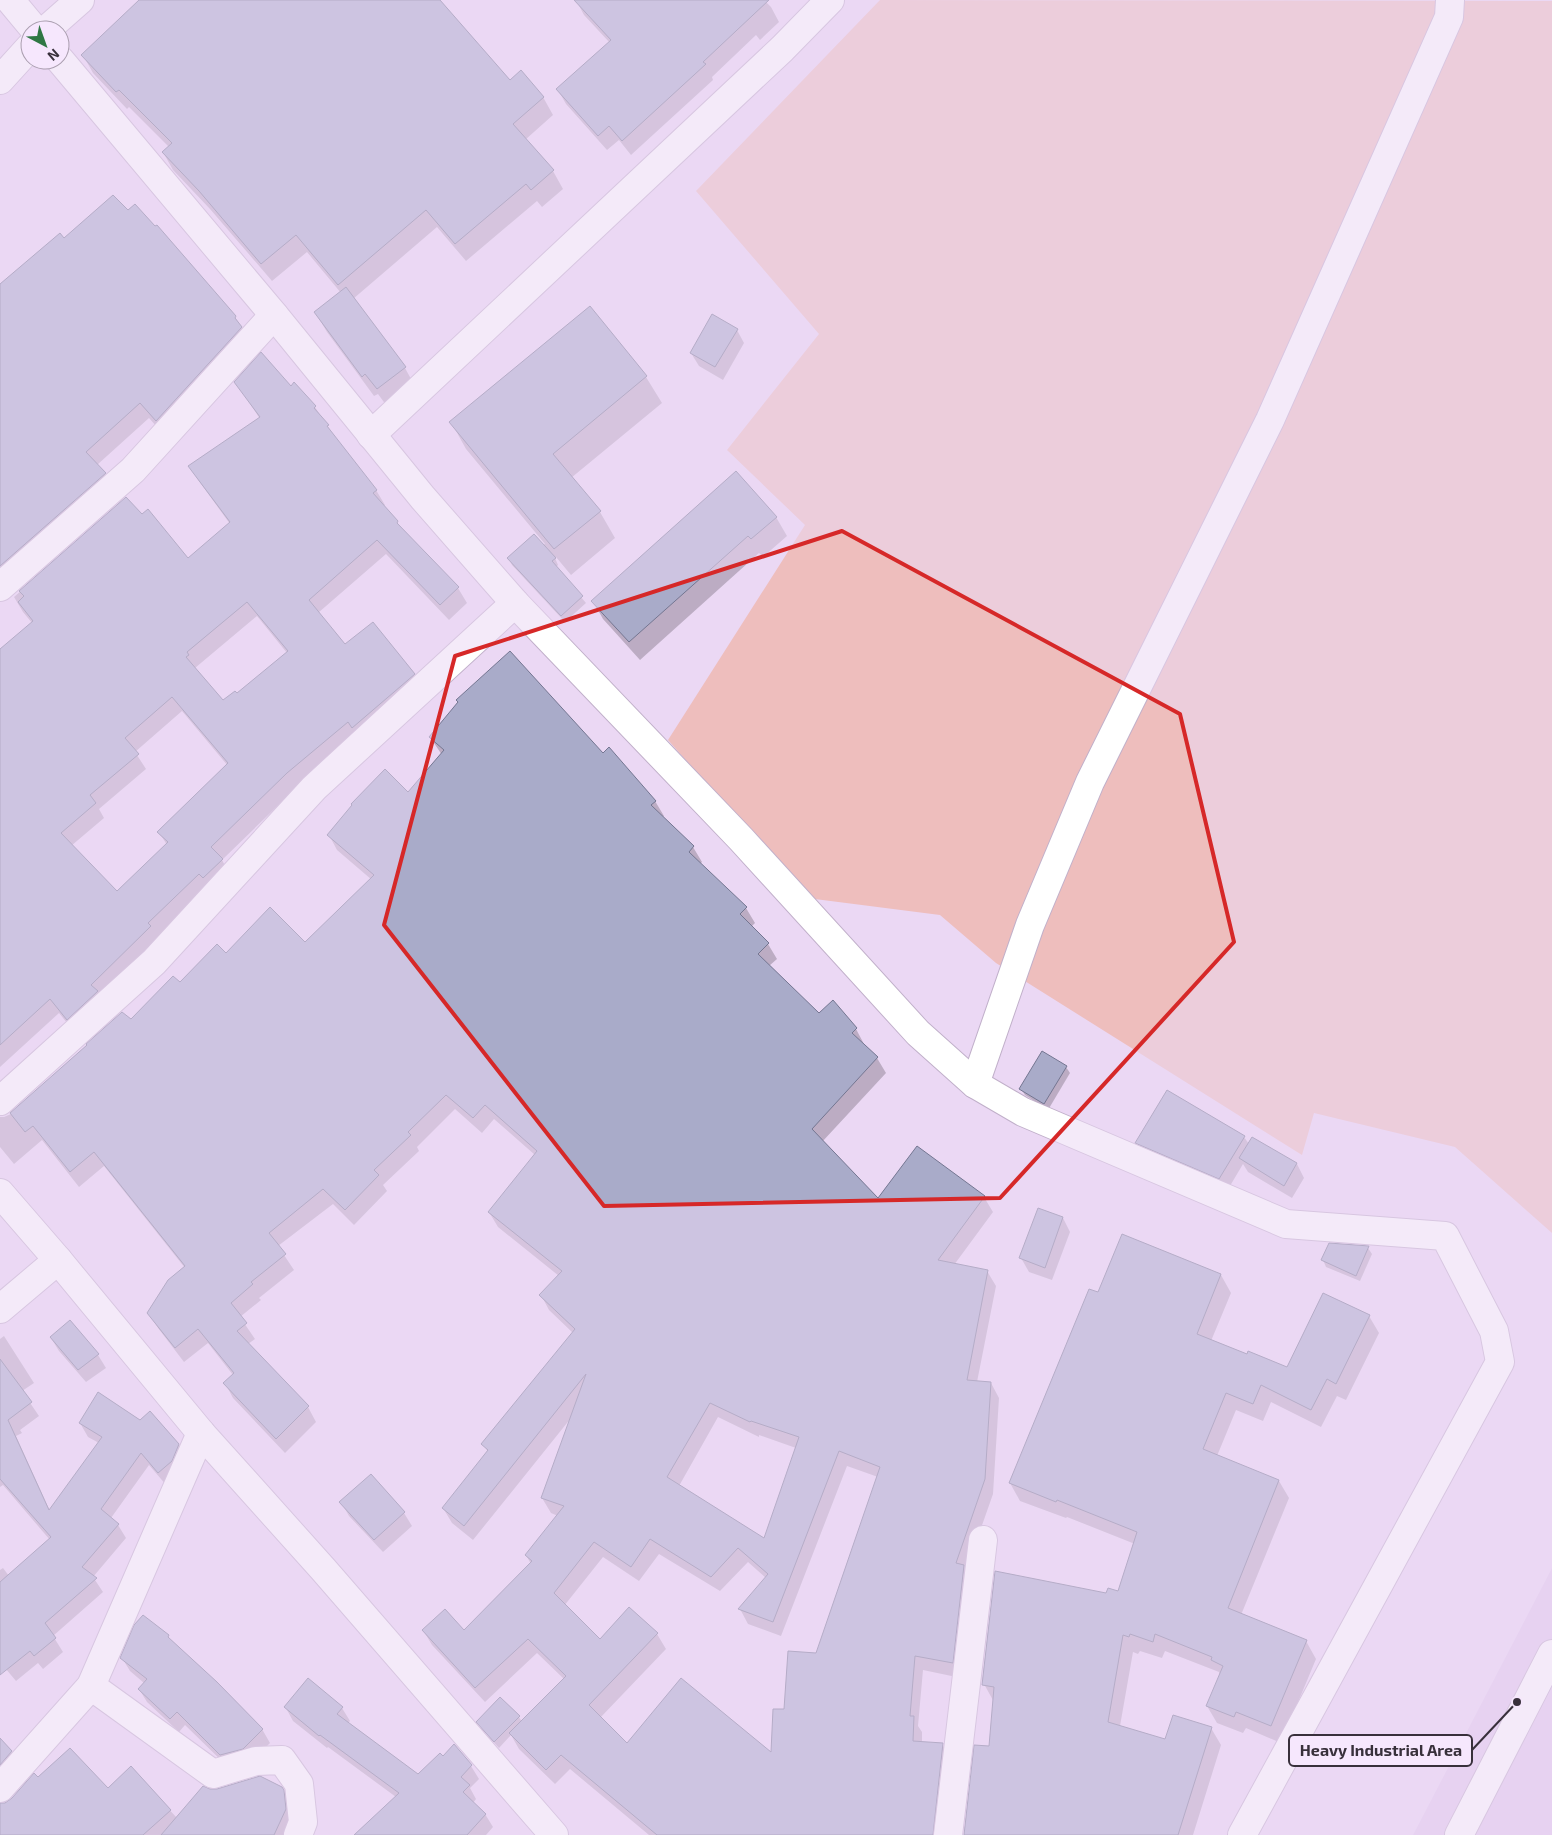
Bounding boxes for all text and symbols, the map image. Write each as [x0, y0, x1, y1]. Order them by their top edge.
north arrow [20, 20, 70, 70]
text: N [44, 45, 63, 65]
callout: Heavy Industrial Area [1289, 1735, 1472, 1766]
text: Heavy Industrial Area [1300, 1740, 1462, 1760]

